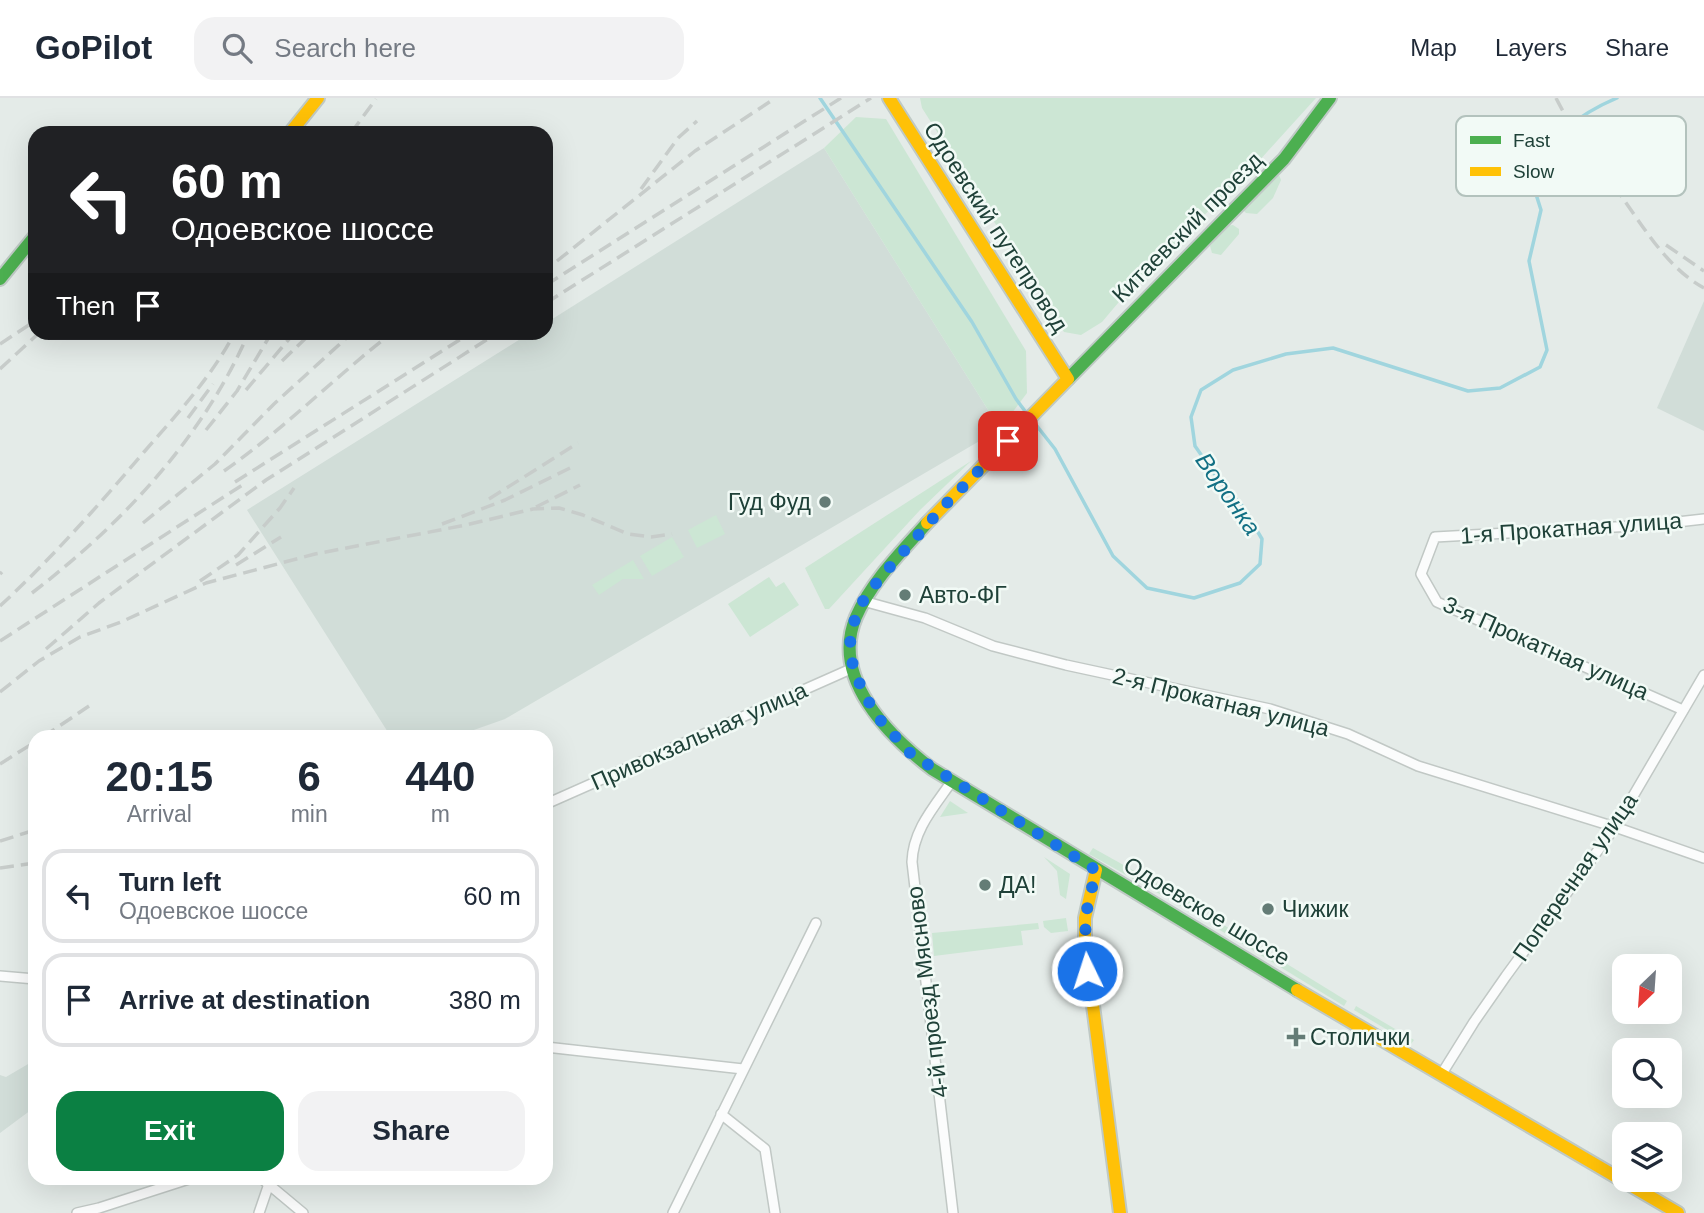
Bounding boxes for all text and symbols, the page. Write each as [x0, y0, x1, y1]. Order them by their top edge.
search box [194, 17, 684, 80]
text: GoPilot [35, 29, 152, 66]
icon: search [218, 29, 256, 67]
text: Search here [274, 33, 416, 63]
text: Map [1410, 34, 1457, 61]
text: Layers [1495, 34, 1567, 61]
text: Share [1605, 34, 1669, 61]
legend [1456, 116, 1686, 196]
street label: Одоевский путепровод [918, 117, 1074, 337]
text: Fast [1513, 130, 1551, 151]
street label: Китаевский проезд [1107, 146, 1268, 307]
icon: left [56, 154, 147, 245]
text: 60 m [171, 154, 283, 208]
text: Slow [1513, 161, 1554, 182]
text: Одоевское шоссе [171, 211, 434, 247]
icon: arrive [129, 287, 167, 325]
text: Then [56, 291, 115, 321]
pin [978, 411, 1038, 471]
icon: arrive [989, 422, 1027, 460]
water label: Воронка [1190, 447, 1266, 540]
place label: Гуд Фуд [728, 489, 812, 515]
marker: Гуд Фуд [817, 494, 833, 510]
street label: 1-я Прокатная улица [1459, 507, 1683, 549]
place label: Авто-ФГ [919, 582, 1007, 608]
marker: Авто-ФГ [897, 587, 913, 603]
street label: 3-я Прокатная улица [1439, 591, 1653, 705]
street label: 2-я Прокатная улица [1110, 662, 1332, 742]
street label: Привокзальная улица [587, 677, 811, 795]
text: 20:15 [106, 753, 213, 800]
text: 6 [297, 753, 321, 800]
text: 440 [405, 753, 475, 800]
street label: Поперечная улица [1507, 788, 1643, 966]
text: Arrival [127, 801, 192, 827]
text: min [291, 801, 328, 827]
text: m [431, 801, 450, 827]
street label: Одоевское шоссе [1119, 851, 1295, 971]
text: Turn left [119, 867, 221, 897]
place label: ДА! [999, 872, 1036, 898]
icon: left [60, 877, 98, 915]
marker: ДА! [977, 877, 993, 893]
text: 60 m [463, 881, 521, 911]
street label: 4-й проезд Мясново [901, 885, 953, 1099]
place label: Чижик [1282, 896, 1349, 922]
text: Одоевское шоссе [119, 898, 308, 924]
marker: Чижик [1260, 901, 1276, 917]
position arrow [1050, 934, 1124, 1008]
north arrow [1612, 954, 1682, 1024]
map controls [1612, 954, 1682, 1192]
icon: arrive [60, 981, 98, 1019]
text: Arrive at destination [119, 985, 370, 1015]
text: 380 m [449, 985, 521, 1015]
place label: Столички [1310, 1024, 1410, 1050]
marker: Столички [1288, 1029, 1304, 1045]
button: search [1612, 1038, 1682, 1108]
button: Exit [56, 1091, 284, 1171]
button: Share [298, 1091, 525, 1171]
button: layers [1612, 1122, 1682, 1192]

